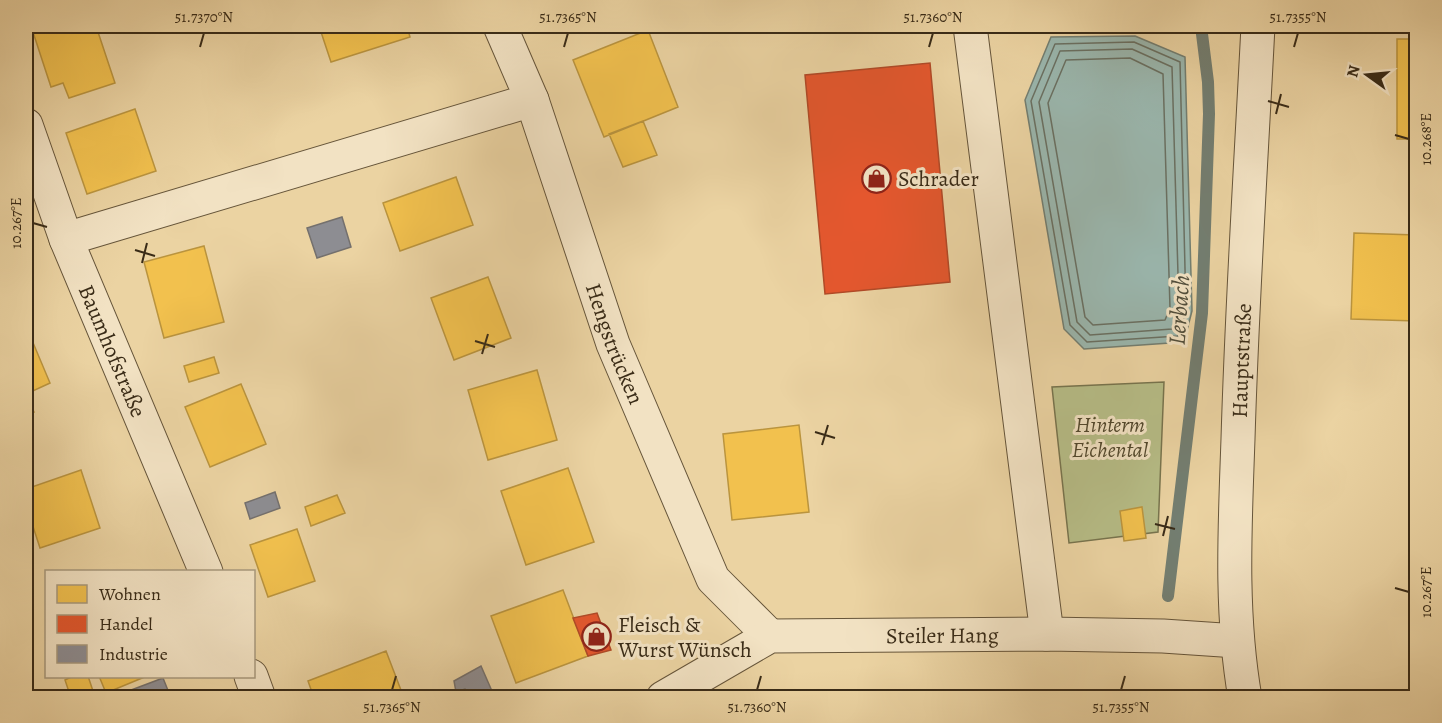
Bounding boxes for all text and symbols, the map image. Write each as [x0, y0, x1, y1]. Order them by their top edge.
text: 51.7370°N [175, 7, 233, 27]
text: 51.7365°N [539, 7, 597, 27]
text: 51.7360°N [904, 7, 963, 27]
text: 51.7355°N [1270, 7, 1327, 27]
north arrow [1337, 45, 1397, 105]
text: N [1341, 63, 1366, 80]
text: 10.268°E [1416, 113, 1436, 165]
shop icon: Schrader [861, 162, 893, 194]
place label: Schrader [898, 164, 979, 194]
text: 10.267°E [6, 197, 26, 249]
water label: Lerbach [1161, 274, 1197, 346]
street label: Hengstrücken [578, 279, 651, 409]
street label: Baumhofstraße [71, 280, 153, 422]
street label: Hauptstraße [1225, 303, 1259, 418]
park label: Hinterm Eichental [1072, 410, 1149, 465]
text: 10.267°E [1416, 566, 1436, 618]
legend [45, 570, 255, 678]
text: Wohnen [98, 582, 161, 606]
place label: Fleisch & Wurst Wünsch [617, 610, 752, 665]
text: Handel [99, 612, 153, 636]
street label: Steiler Hang [886, 620, 999, 651]
shop icon: Fleisch & Wurst Wünsch [581, 621, 613, 653]
text: Industrie [99, 642, 168, 666]
text: 51.7365°N [363, 697, 421, 717]
text: 51.7360°N [728, 697, 787, 717]
text: 51.7355°N [1093, 697, 1150, 717]

